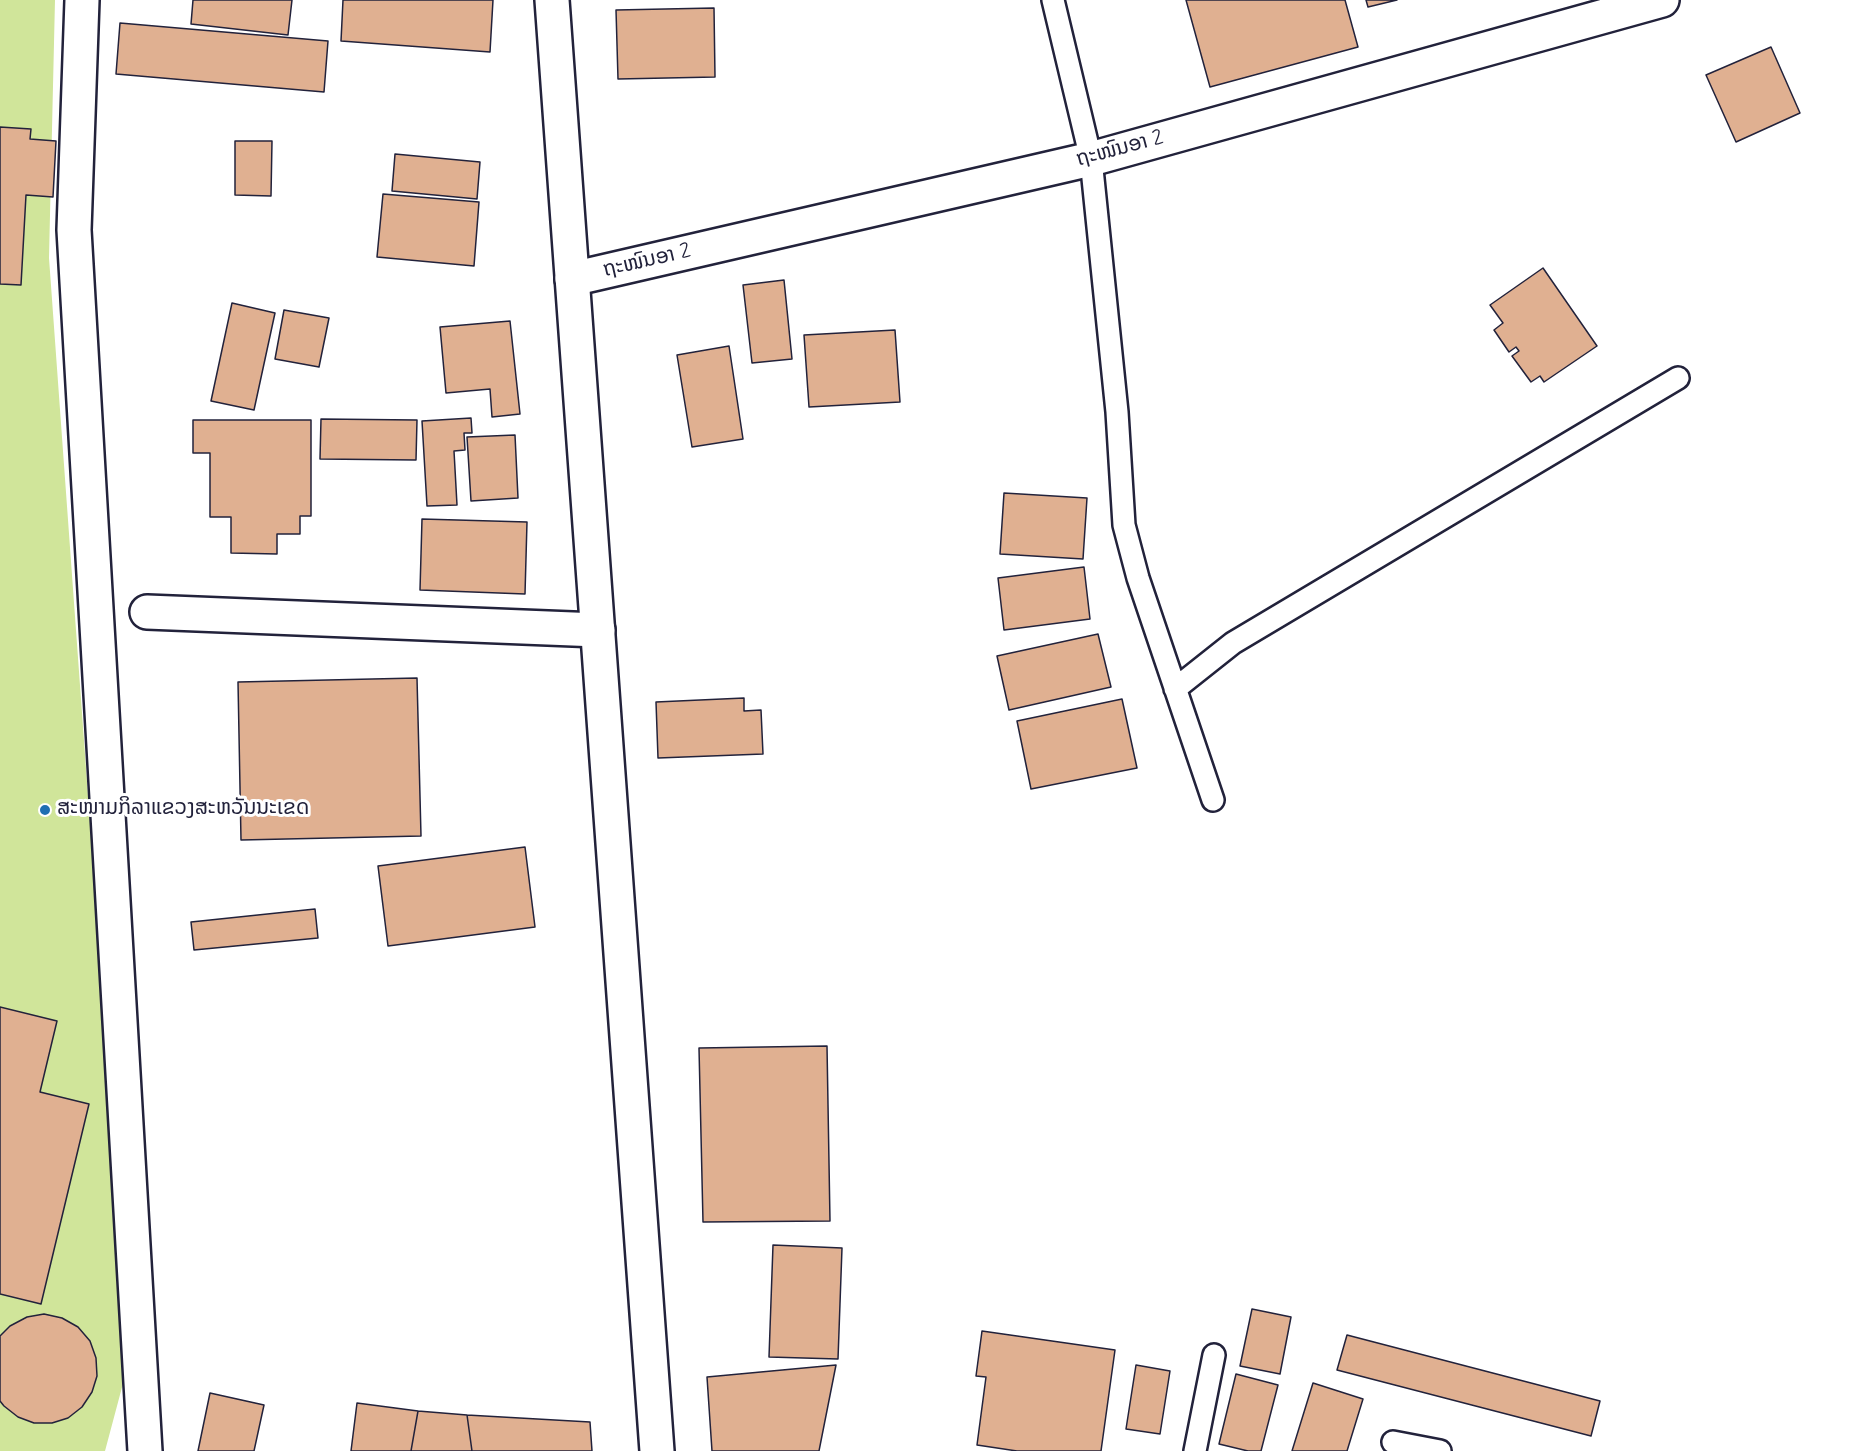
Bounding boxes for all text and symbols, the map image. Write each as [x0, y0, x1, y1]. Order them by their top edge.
street label: ຖະໜົນອາ 2 [1074, 126, 1166, 174]
street label: ຖະໜົນອາ 2 [601, 240, 693, 284]
place label: ສະໜາມກິລາແຂວງສະຫວັນນະເຂດ [57, 797, 309, 823]
marker: ສະໜາມກິລາແຂວງສະຫວັນນະເຂດ [38, 803, 52, 817]

